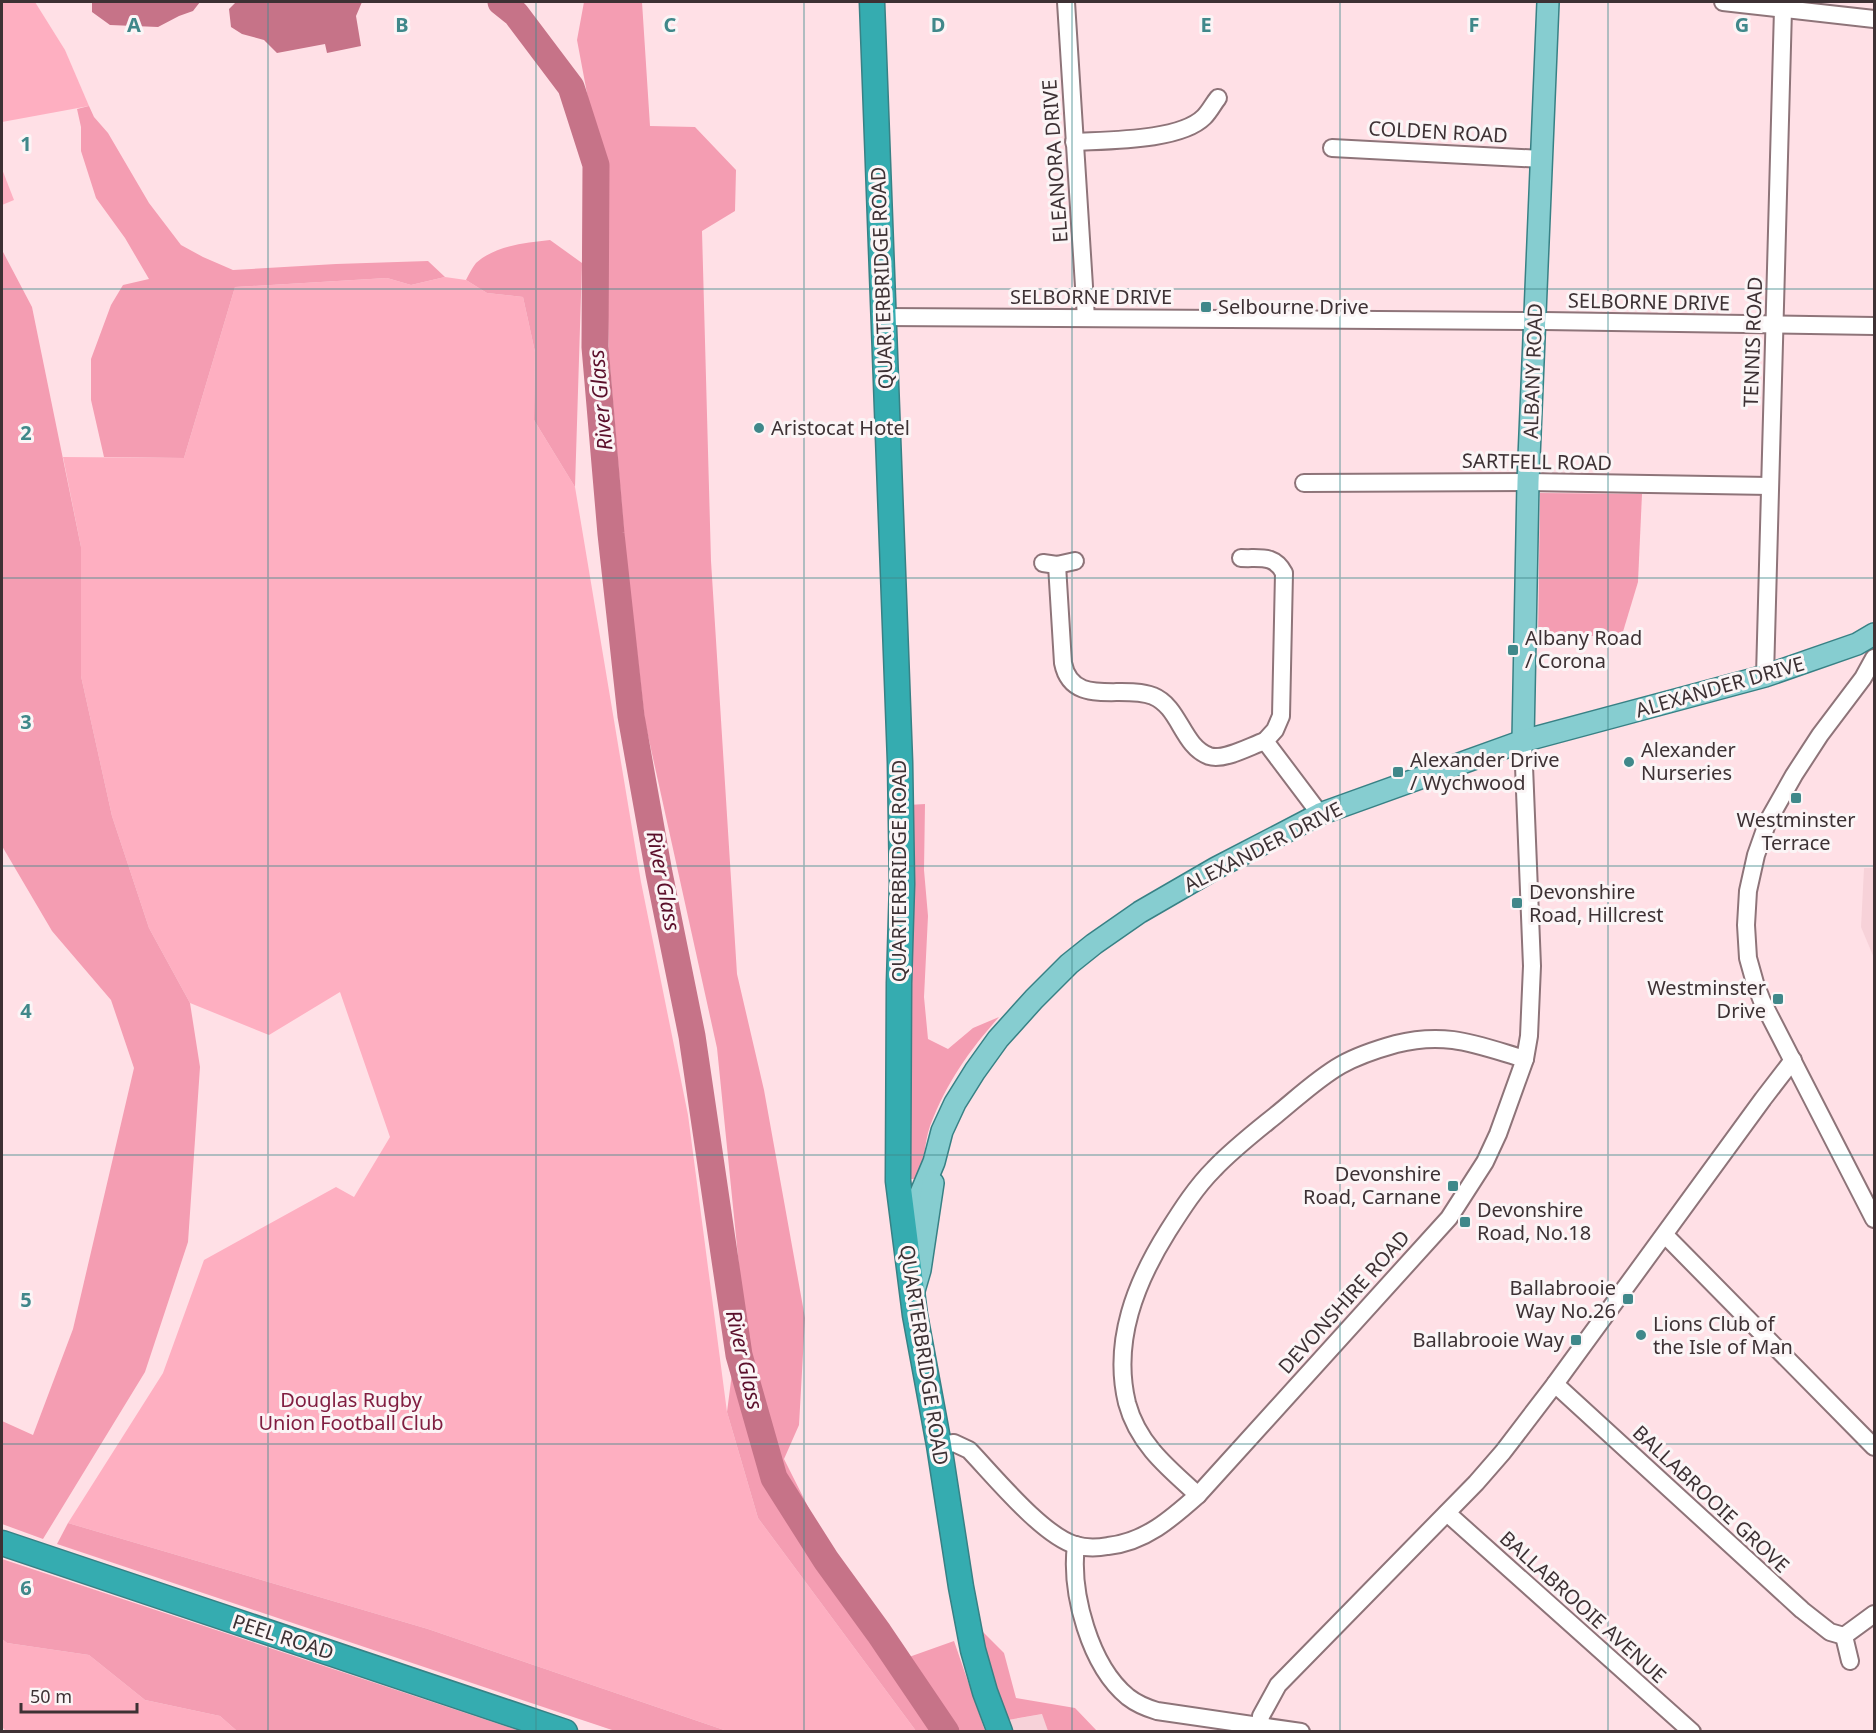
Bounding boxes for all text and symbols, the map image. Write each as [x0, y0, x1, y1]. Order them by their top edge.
text: A [127, 11, 141, 38]
text: B [395, 11, 409, 38]
text: C [664, 11, 677, 38]
text: D [931, 11, 945, 38]
text: E [1200, 11, 1212, 38]
text: F [1469, 11, 1479, 38]
text: G [1735, 11, 1749, 38]
street label: ELEANORA DRIVE [1035, 78, 1074, 244]
street label: COLDEN ROAD [1368, 114, 1508, 149]
text: 1 [20, 130, 32, 157]
street label: QUARTERBRIDGE ROAD [864, 166, 899, 390]
street label: TENNIS ROAD [1737, 276, 1768, 408]
street label: SELBORNE DRIVE [1010, 283, 1172, 310]
street label: SELBORNE DRIVE [1568, 287, 1730, 316]
place label: Selbourne Drive [1218, 293, 1369, 320]
marker: Selbourne Drive [1199, 300, 1213, 314]
street label: ALBANY ROAD [1517, 303, 1548, 439]
water label: River Glass [582, 348, 618, 452]
place label: Aristocat Hotel [771, 414, 910, 441]
text: 2 [20, 419, 32, 446]
marker: Aristocat Hotel [752, 421, 766, 435]
street label: SARTFELL ROAD [1462, 447, 1612, 476]
place label: Albany Road / Corona [1525, 624, 1642, 674]
marker: Albany Road / Corona [1506, 643, 1520, 657]
street label: ALEXANDER DRIVE [1632, 650, 1807, 724]
text: 3 [20, 708, 32, 735]
place label: Alexander Nurseries [1641, 736, 1736, 786]
place label: Alexander Drive / Wychwood [1410, 746, 1559, 796]
marker: Alexander Nurseries [1622, 755, 1636, 769]
street label: QUARTERBRIDGE ROAD [885, 760, 912, 982]
marker: Alexander Drive / Wychwood [1391, 765, 1405, 779]
marker: Westminster Terrace [1789, 791, 1803, 805]
street label: ALEXANDER DRIVE [1179, 795, 1347, 898]
place label: Westminster Terrace [1737, 806, 1855, 856]
water label: River Glass [641, 828, 687, 933]
place label: Devonshire Road, Hillcrest [1529, 878, 1663, 928]
marker: Devonshire Road, Hillcrest [1510, 896, 1524, 910]
place label: Westminster Drive [1647, 974, 1766, 1024]
marker: Westminster Drive [1771, 992, 1785, 1006]
text: 4 [20, 997, 32, 1024]
place label: Devonshire Road, Carnane [1303, 1160, 1441, 1210]
marker: Devonshire Road, Carnane [1446, 1179, 1460, 1193]
place label: Devonshire Road, No.18 [1477, 1196, 1591, 1246]
marker: Devonshire Road, No.18 [1458, 1215, 1472, 1229]
street label: DEVONSHIRE ROAD [1272, 1224, 1415, 1379]
street label: QUARTERBRIDGE ROAD [894, 1243, 955, 1467]
place label: Ballabrooie Way No.26 [1509, 1274, 1616, 1324]
text: 5 [20, 1286, 32, 1313]
marker: Ballabrooie Way No.26 [1621, 1292, 1635, 1306]
water label: River Glass [720, 1307, 770, 1412]
place label: Lions Club of the Isle of Man [1653, 1310, 1793, 1360]
place label: Ballabrooie Way [1413, 1326, 1565, 1353]
marker: Lions Club of the Isle of Man [1634, 1328, 1648, 1342]
marker: Ballabrooie Way [1569, 1333, 1583, 1347]
park label: Douglas Rugby Union Football Club [258, 1386, 444, 1436]
street label: BALLABROOIE GROVE [1627, 1419, 1795, 1578]
street label: BALLABROOIE AVENUE [1494, 1525, 1672, 1689]
text: 6 [20, 1574, 32, 1601]
street label: PEEL ROAD [229, 1607, 337, 1666]
scale bar [21, 1676, 136, 1714]
text: 50 m [30, 1684, 72, 1708]

